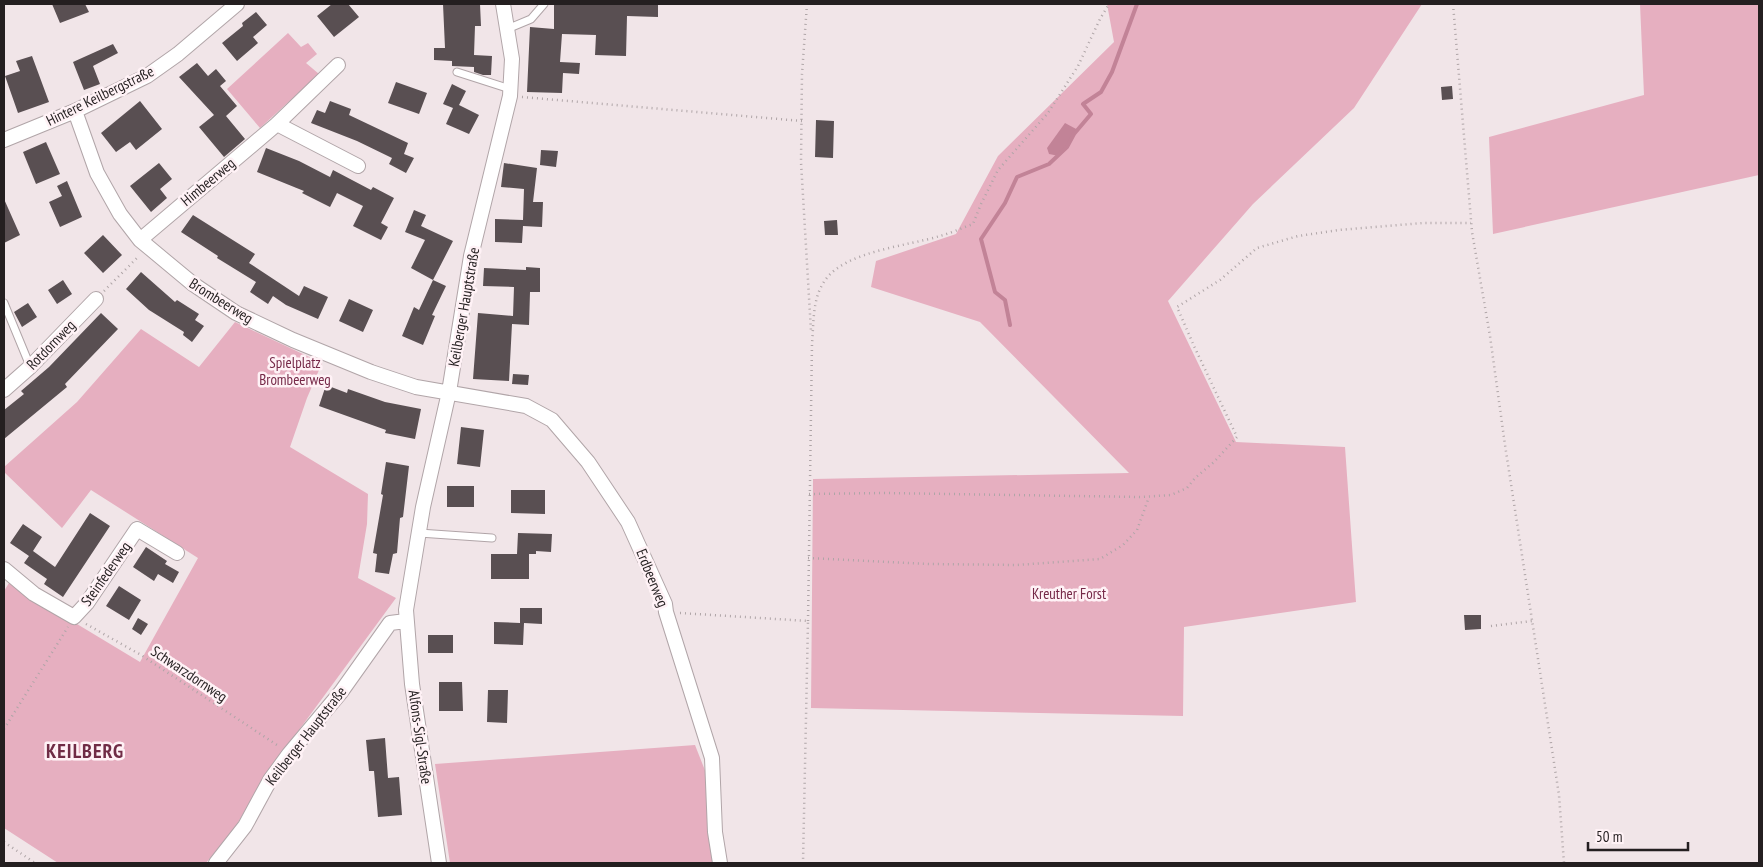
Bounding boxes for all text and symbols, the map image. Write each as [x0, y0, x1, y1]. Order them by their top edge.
street label: Hintere Keilbergstraße [43, 61, 157, 130]
street label: Himbeerweg [177, 153, 239, 210]
street label: Keilberger Hauptstraße [444, 246, 483, 368]
street label: Brombeerweg [186, 274, 257, 328]
street label: Rotdornweg [22, 316, 79, 374]
park label: Spielplatz Brombeerweg [259, 353, 331, 389]
street label: Steinfederweg [76, 538, 135, 610]
street label: Erdbeerweg [632, 546, 673, 610]
park label: Kreuther Forst [1032, 584, 1106, 603]
street label: Schwarzdornweg [148, 641, 231, 706]
street label: Keilberger Hauptstraße [261, 682, 350, 789]
street label: Alfons-Sigl-Straße [404, 689, 437, 785]
district label: KEILBERG [46, 738, 124, 764]
scale bar [1588, 820, 1688, 852]
text: 50 m [1596, 827, 1622, 846]

